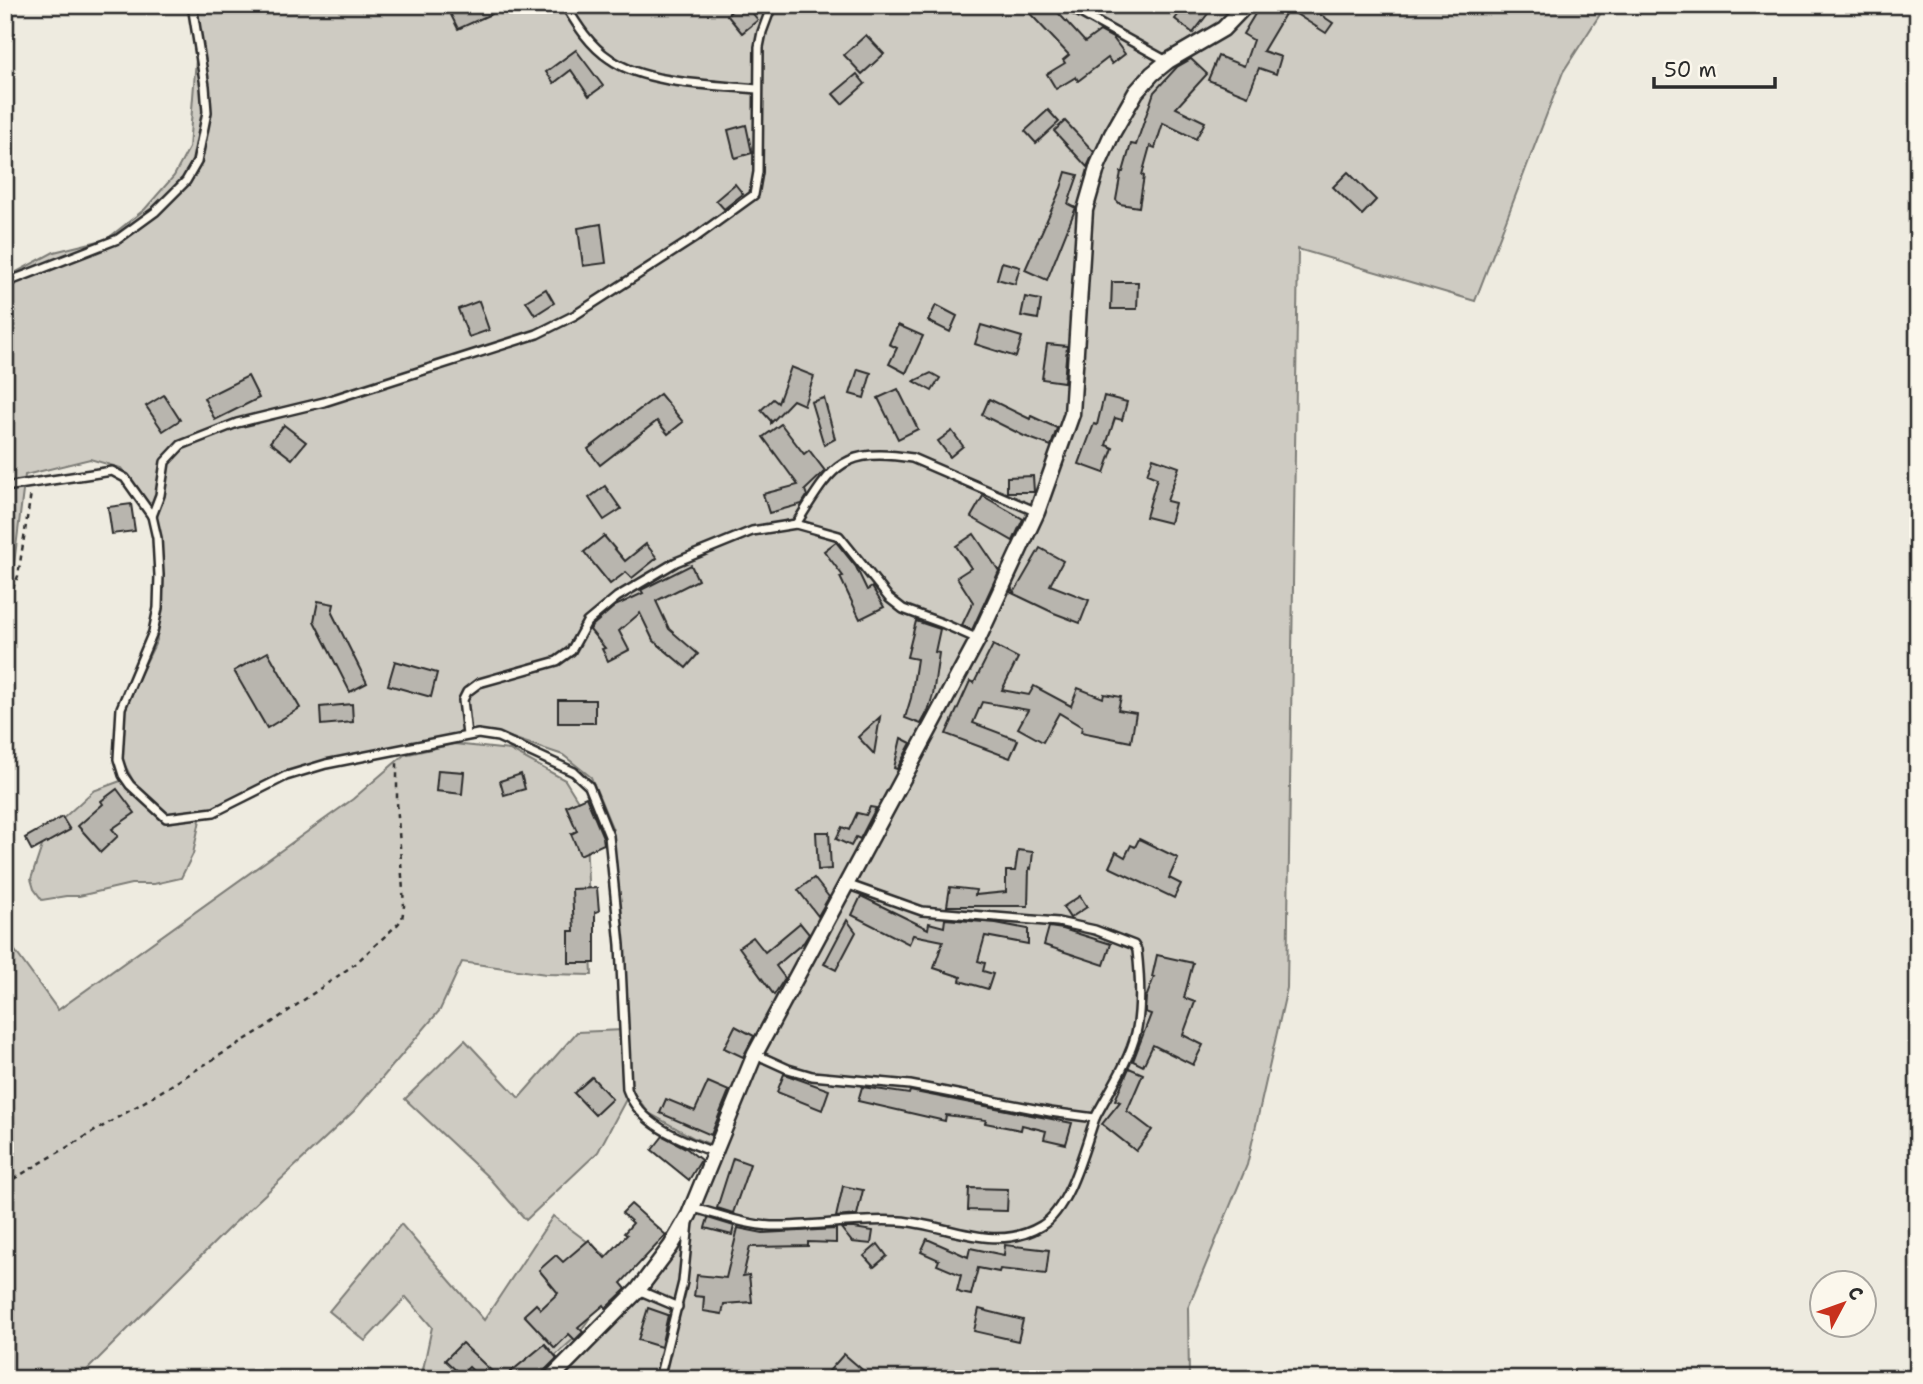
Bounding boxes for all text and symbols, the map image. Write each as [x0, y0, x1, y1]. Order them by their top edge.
scale bar [1654, 46, 1774, 90]
text: 50 m [1664, 56, 1717, 84]
north arrow [1808, 1268, 1878, 1338]
text: С [1842, 1281, 1869, 1306]

